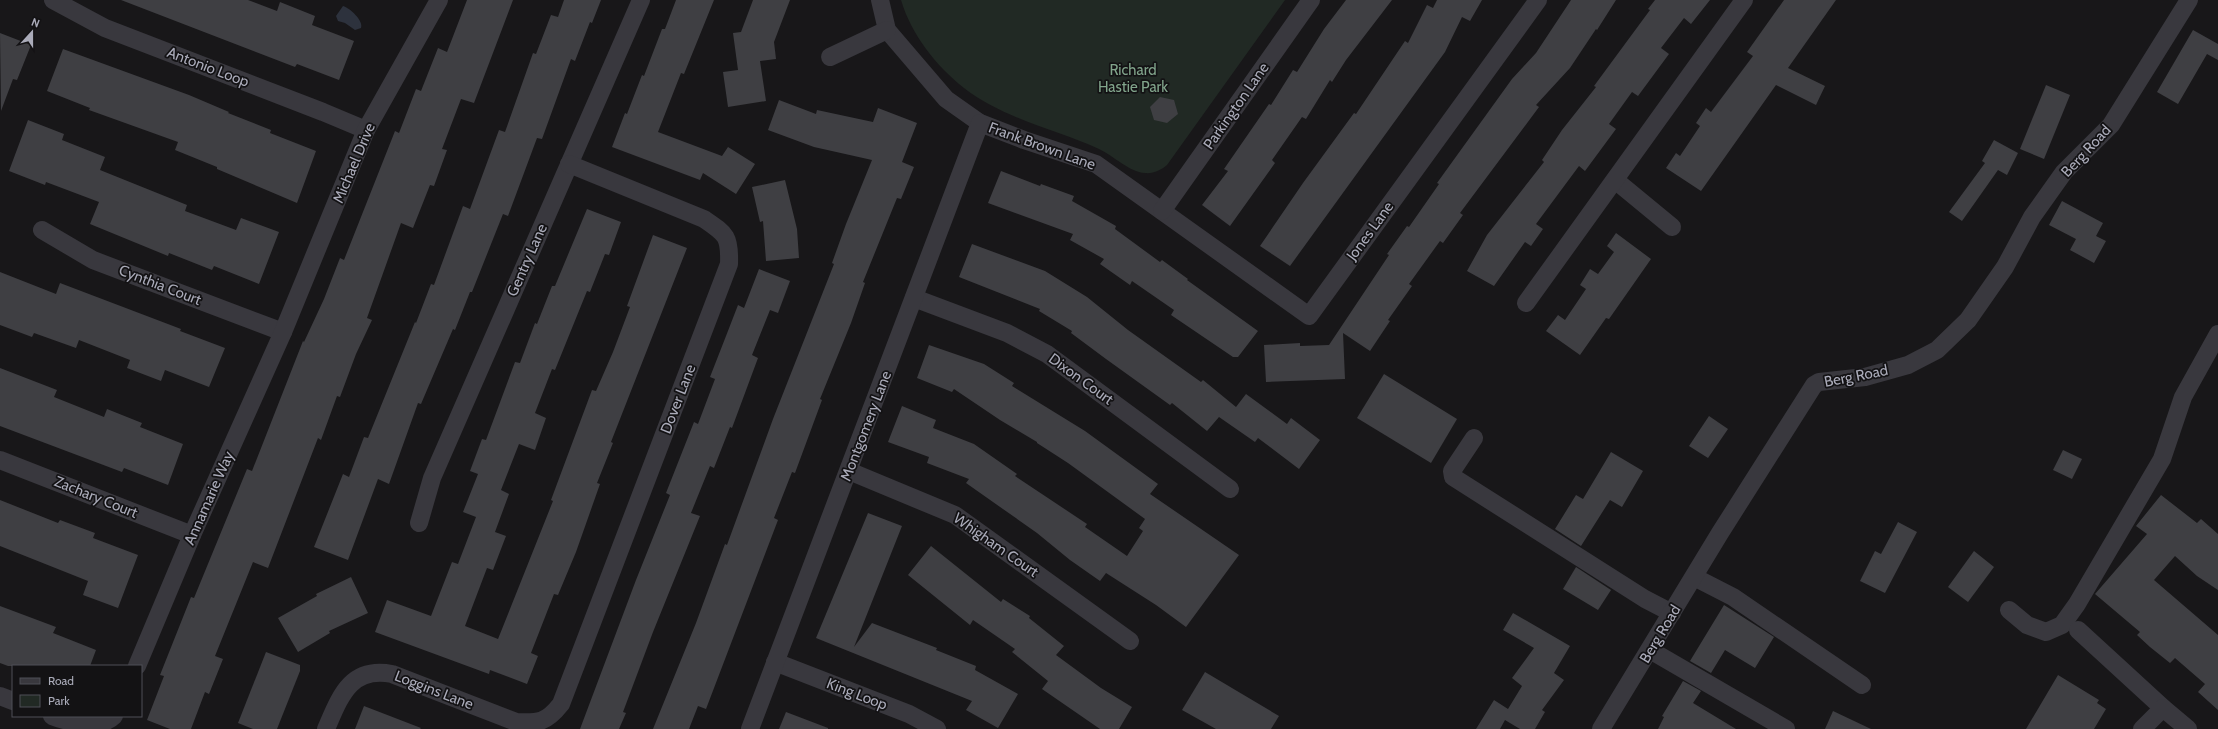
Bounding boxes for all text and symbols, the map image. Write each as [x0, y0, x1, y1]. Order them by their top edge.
north arrow [12, 12, 52, 52]
text: N [29, 15, 42, 31]
street label: Antonio Loop [165, 43, 251, 91]
street label: Parkington Lane [1199, 59, 1273, 153]
park label: Richard Hastie Park [1098, 61, 1168, 96]
street label: Frank Brown Lane [986, 118, 1098, 174]
street label: Michael Drive [329, 120, 379, 206]
street label: Berg Road [2057, 121, 2115, 181]
street label: Jones Lane [1342, 198, 1398, 265]
street label: Gentry Lane [503, 221, 551, 299]
street label: Cynthia Court [116, 261, 204, 309]
street label: Dixon Court [1045, 349, 1117, 409]
street label: Berg Road [1823, 361, 1889, 391]
street label: Dover Lane [657, 362, 700, 436]
street label: Montgomery Lane [837, 368, 895, 484]
street label: Annamarie Way [180, 448, 238, 548]
street label: Zachary Court [52, 472, 140, 522]
street label: Whigham Court [950, 509, 1042, 581]
street label: Berg Road [1636, 602, 1684, 666]
legend [12, 665, 142, 717]
street label: Loggins Lane [392, 667, 476, 713]
text: Road [48, 673, 74, 688]
street label: King Loop [824, 674, 890, 714]
text: Park [48, 693, 70, 708]

